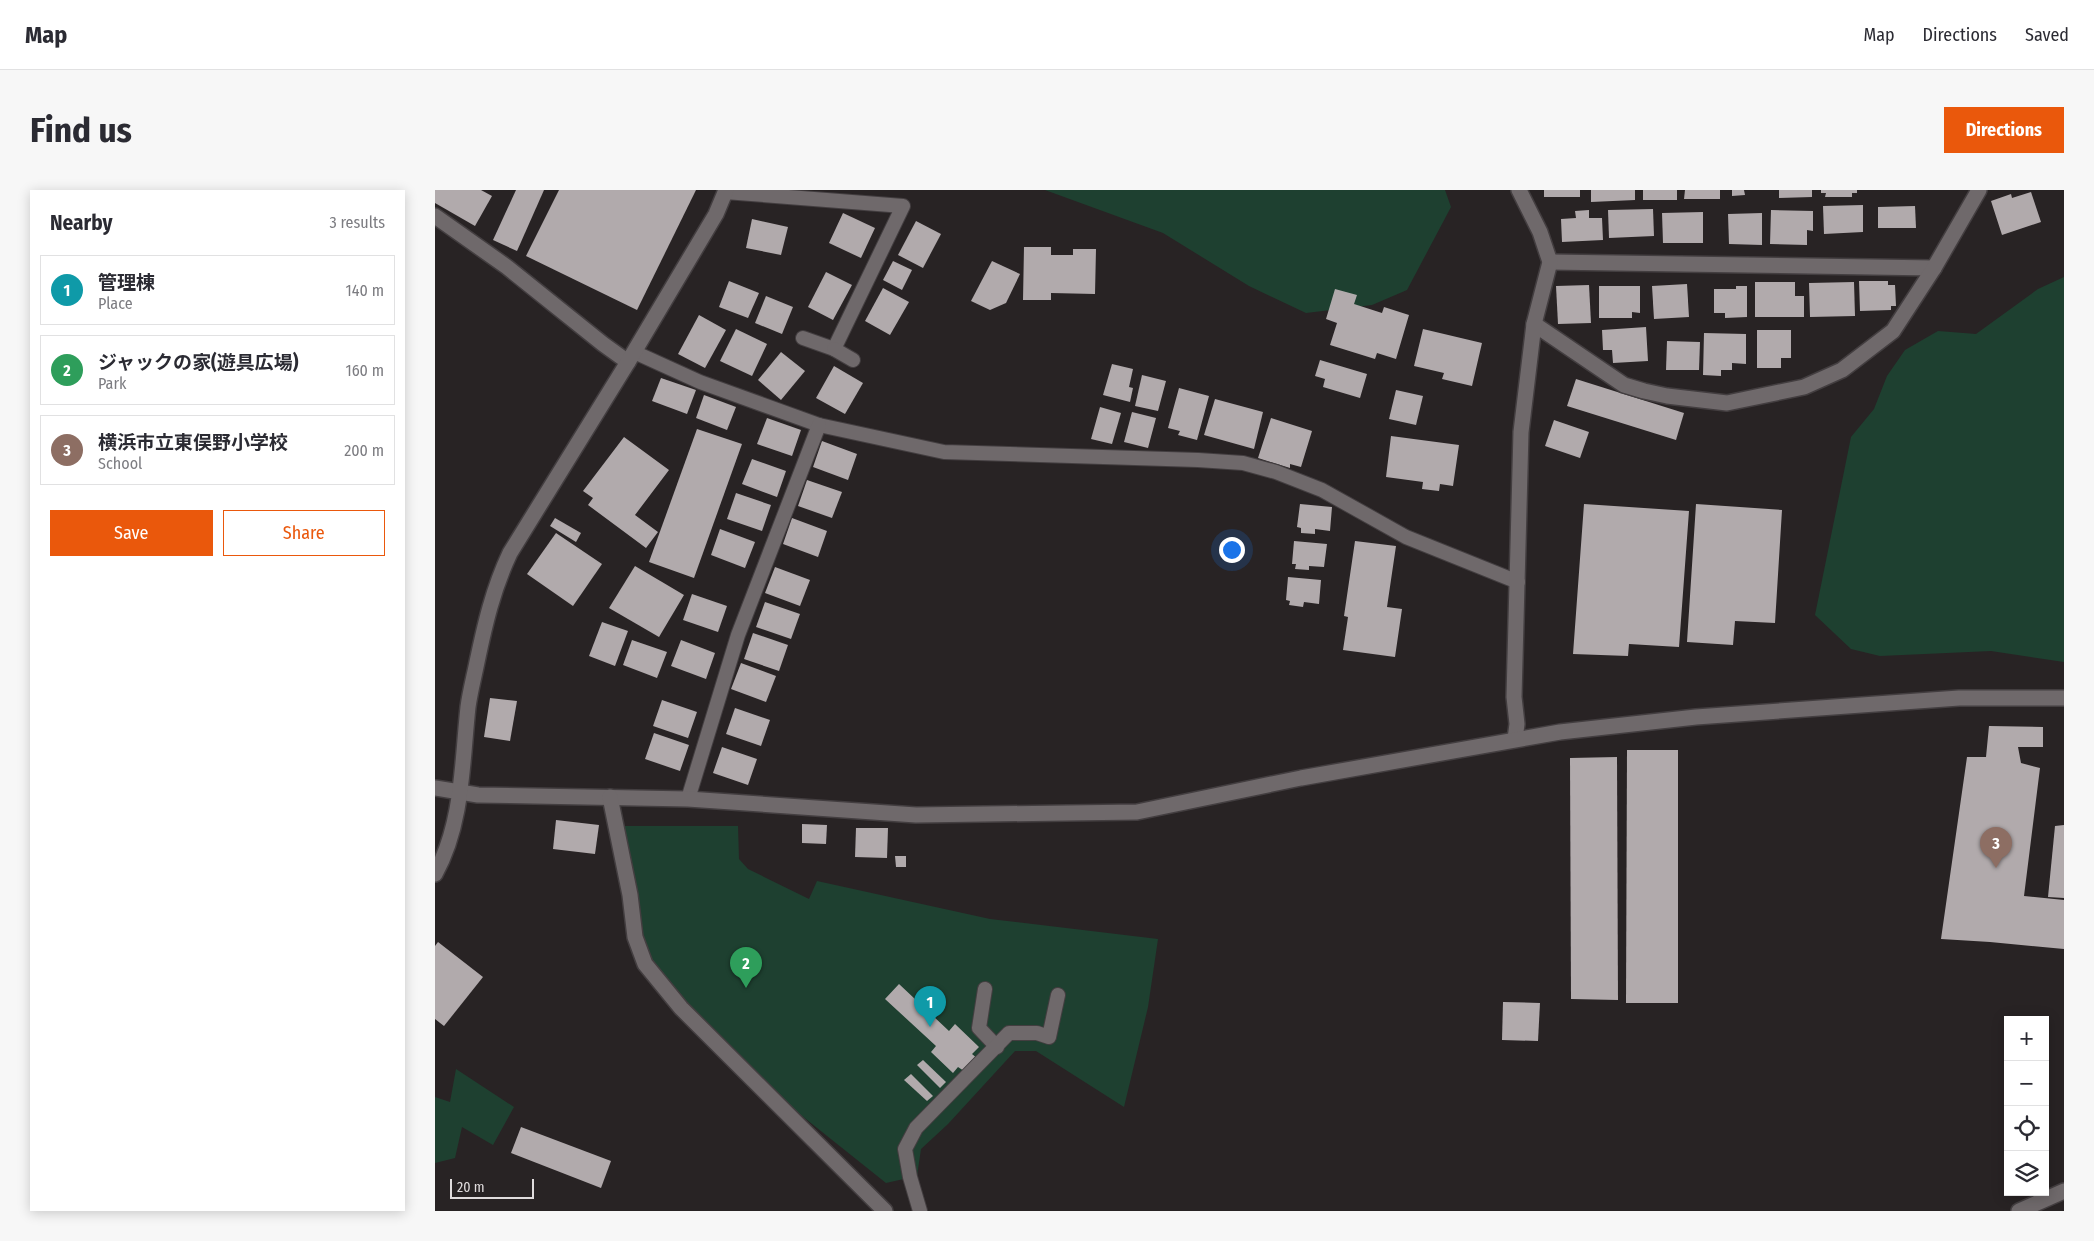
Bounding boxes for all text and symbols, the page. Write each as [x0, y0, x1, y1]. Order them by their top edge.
text: Map [25, 21, 67, 49]
text: Map [1863, 24, 1895, 46]
text: Directions [1923, 24, 1997, 46]
text: Saved [2025, 24, 2069, 46]
button: Directions [1944, 107, 2064, 153]
text: Find us [30, 109, 132, 151]
text: Nearby [50, 210, 112, 236]
text: 3 results [329, 213, 385, 232]
text: 管理棟 [98, 271, 155, 294]
text: 1 [64, 281, 70, 300]
text: 140 m [346, 281, 384, 300]
text: Place [98, 294, 133, 313]
text: ジャックの家(遊具広場) [98, 351, 298, 374]
text: 2 [63, 361, 71, 380]
text: 160 m [345, 361, 384, 380]
text: Park [98, 374, 126, 393]
text: 横浜市立東俣野小学校 [98, 431, 288, 454]
text: 3 [63, 441, 71, 460]
text: 200 m [344, 441, 384, 460]
text: School [98, 454, 142, 473]
button: Save [50, 510, 213, 556]
button: Share [223, 510, 385, 556]
your location [1219, 537, 1245, 563]
pin: 3 [1980, 827, 2012, 868]
pin: 2 [730, 947, 762, 988]
pin: 1 [914, 986, 946, 1027]
map controls [2004, 1016, 2049, 1196]
button: + [2004, 1016, 2049, 1061]
button: − [2004, 1061, 2049, 1106]
button: locate [2004, 1106, 2049, 1151]
button: layers [2004, 1151, 2049, 1196]
scale bar [450, 1176, 534, 1199]
text: 20 m [457, 1179, 485, 1196]

